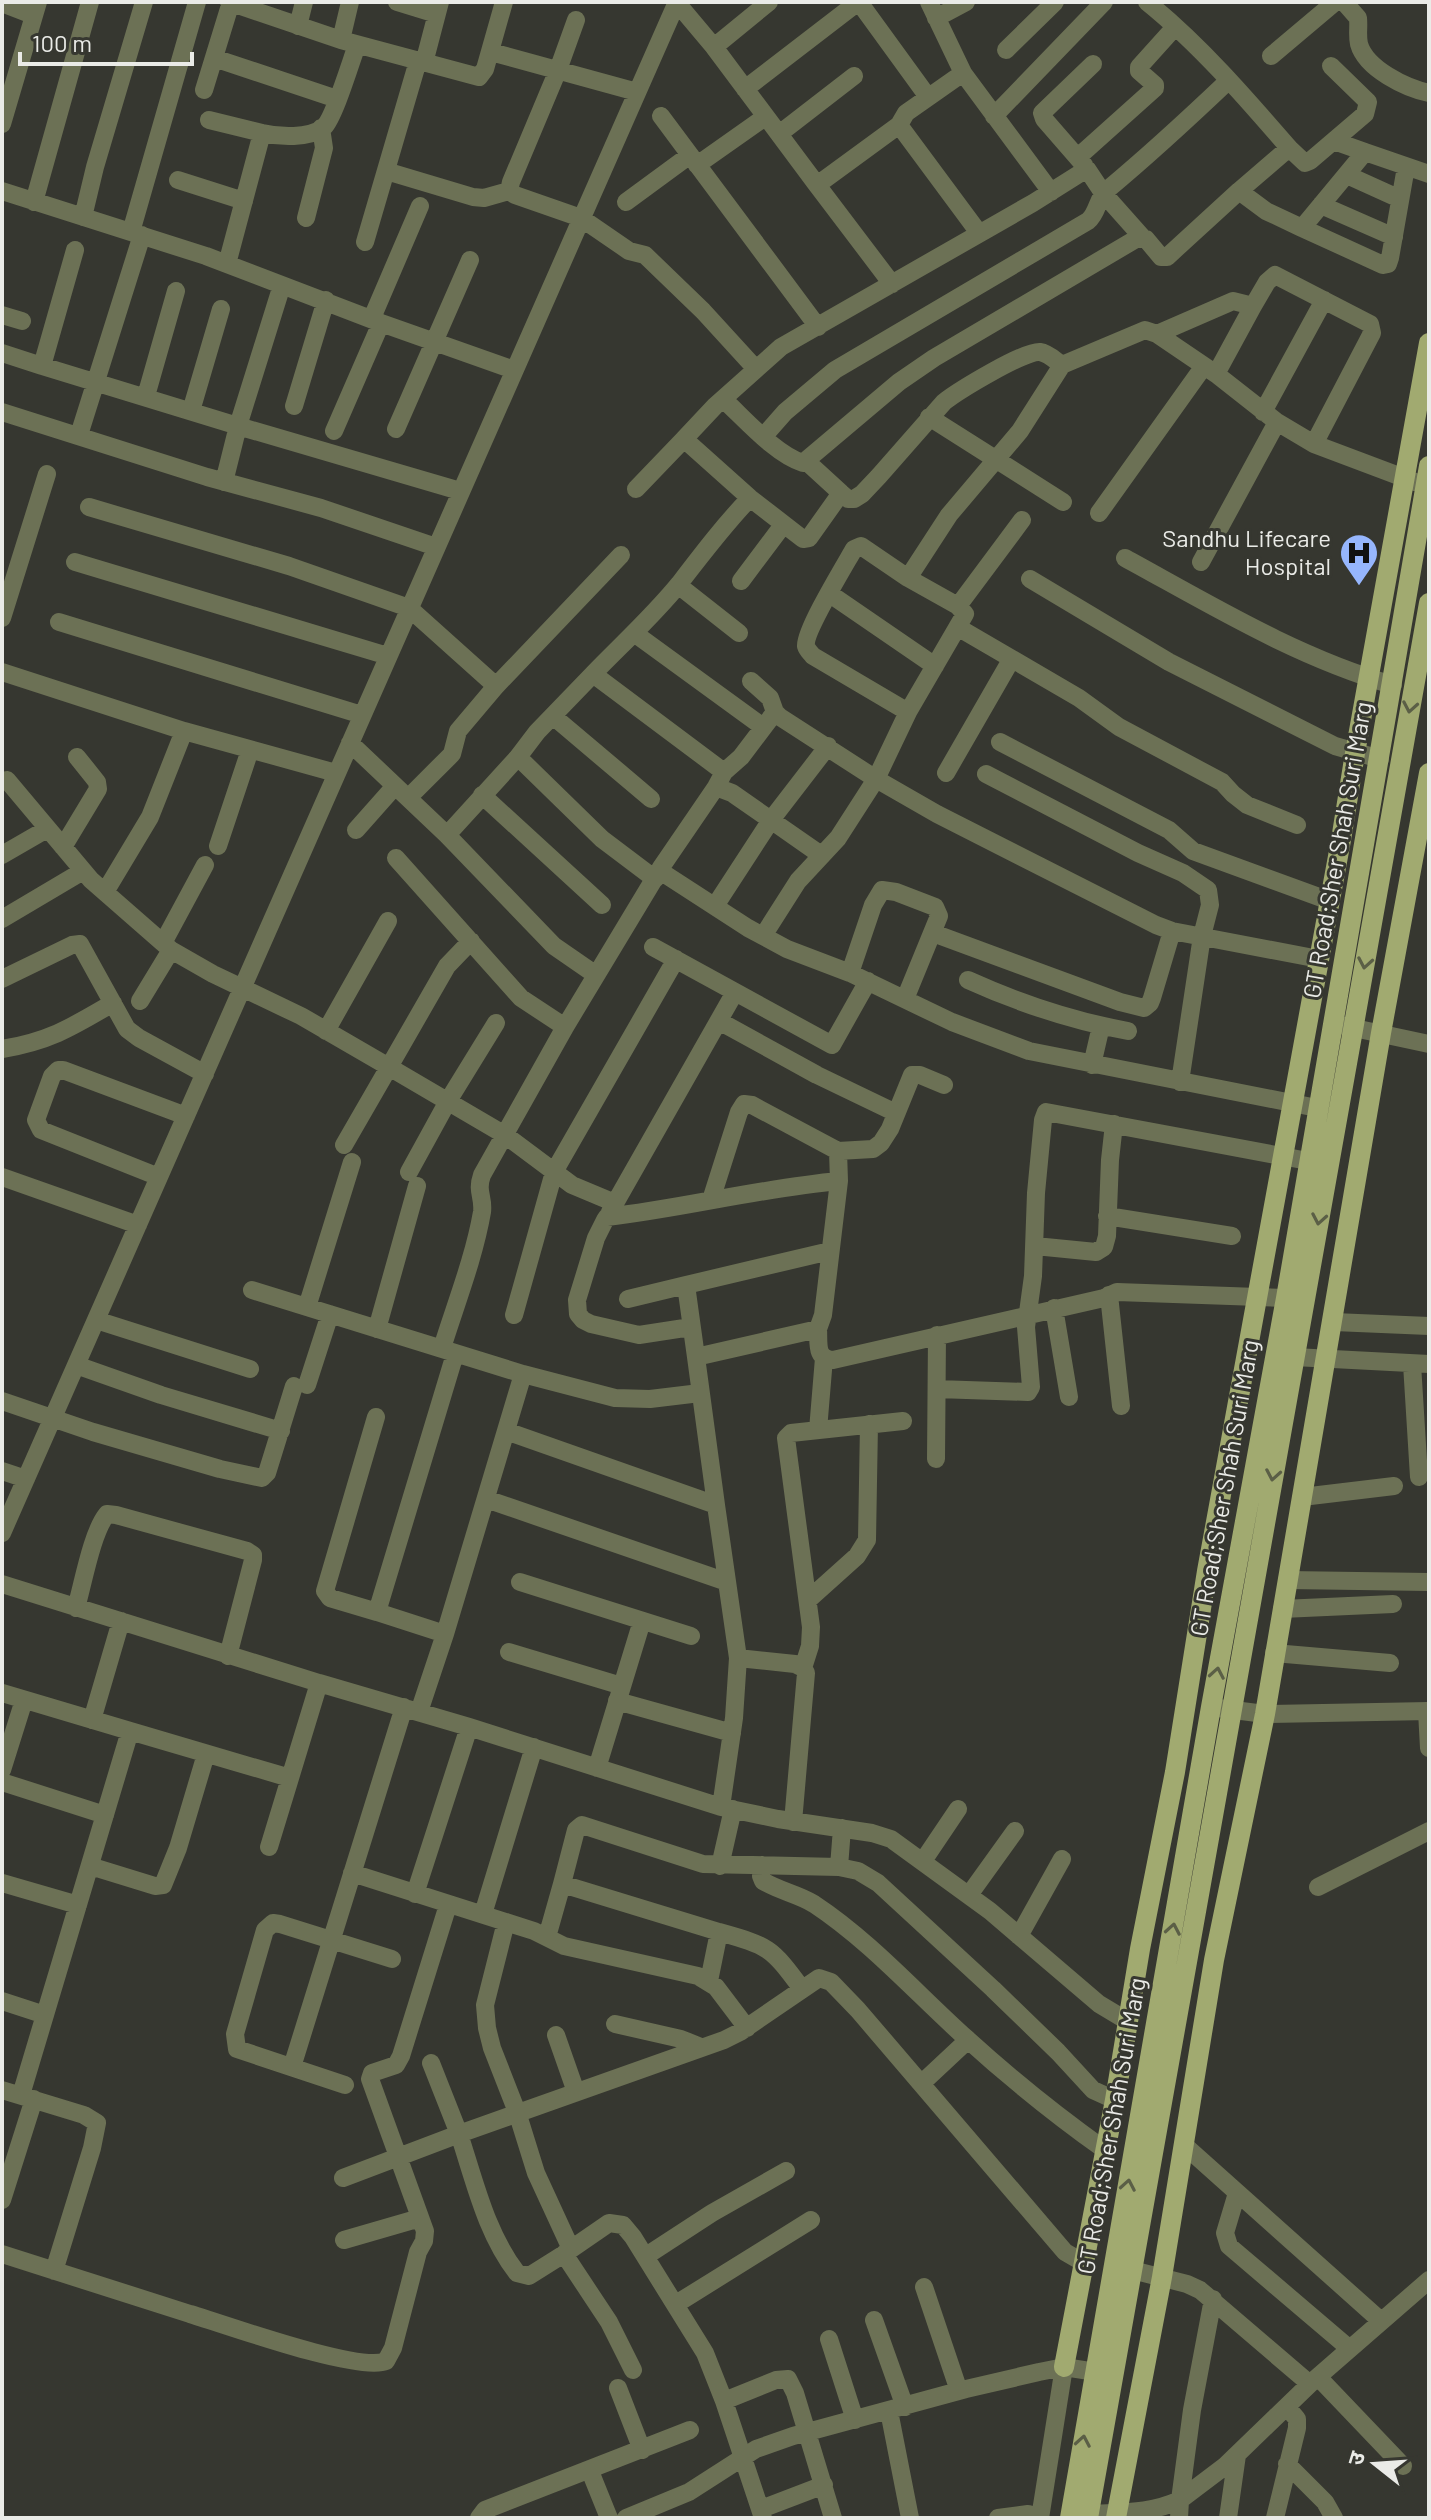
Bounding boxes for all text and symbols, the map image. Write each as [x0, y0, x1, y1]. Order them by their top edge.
scale bar [20, 16, 192, 66]
text: 100 m [32, 28, 92, 57]
place label: Sandhu Lifecare Hospital [1162, 523, 1331, 580]
hospital icon: Sandhu Lifecare Hospital [1338, 532, 1380, 587]
street label: GT Road;Sher Shah Suri Marg [1296, 699, 1377, 1000]
one-way arrow [1403, 700, 1420, 714]
one-way arrow [1357, 956, 1374, 970]
one-way arrow [1311, 1212, 1328, 1226]
street label: GT Road;Sher Shah Suri Marg [1183, 1337, 1264, 1638]
one-way arrow [1265, 1468, 1282, 1482]
one-way arrow [1208, 1666, 1225, 1680]
one-way arrow [1163, 1922, 1180, 1936]
street label: GT Road;Sher Shah Suri Marg [1070, 1975, 1151, 2276]
one-way arrow [1119, 2178, 1136, 2192]
north arrow [1335, 2424, 1415, 2504]
one-way arrow [1074, 2434, 1091, 2448]
text: उ [1341, 2447, 1370, 2468]

